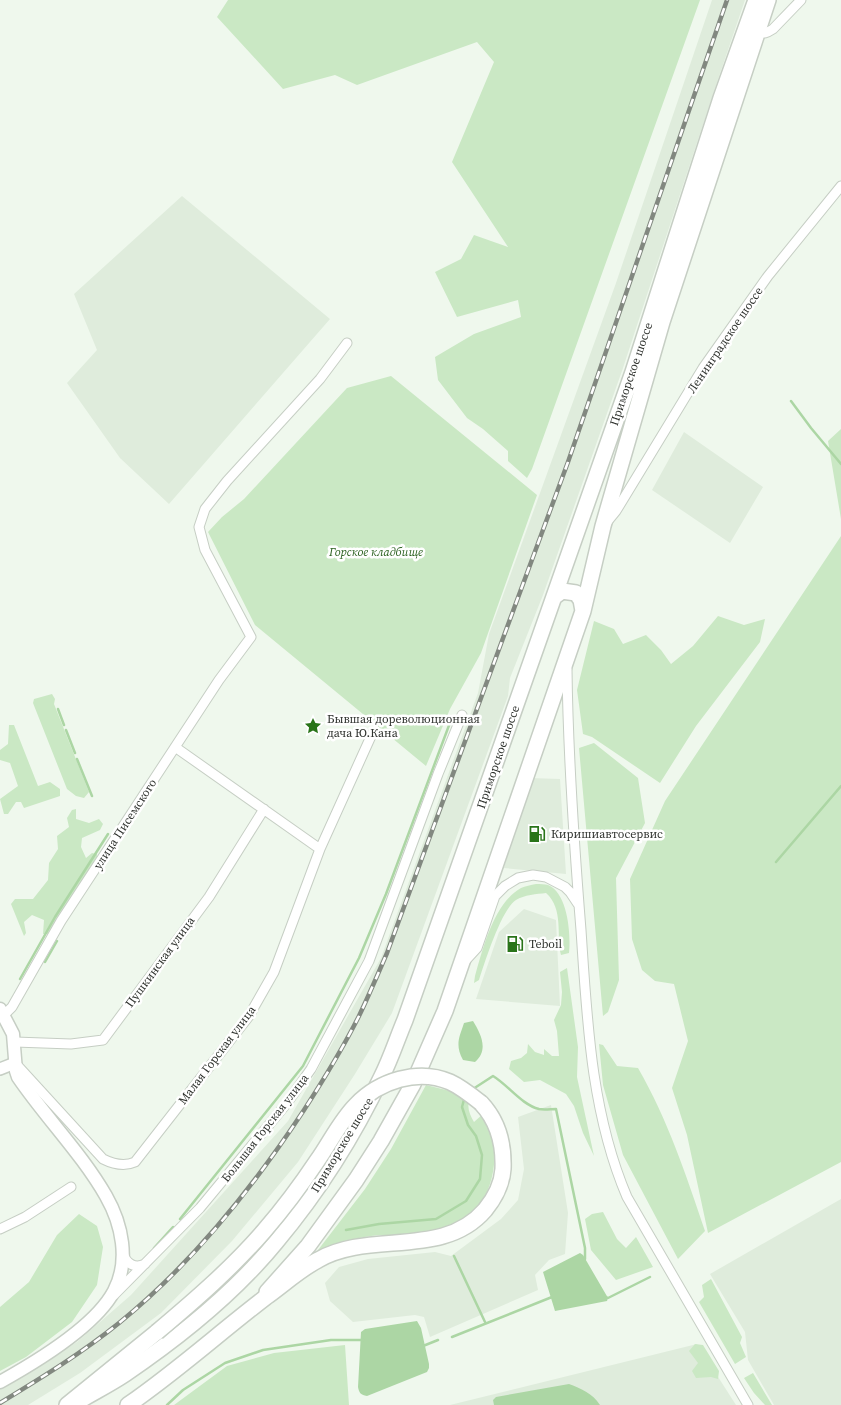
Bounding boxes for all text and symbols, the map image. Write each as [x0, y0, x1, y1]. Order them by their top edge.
street label: Ленинградское шоссе [683, 284, 767, 396]
street label: Приморское шоссе [606, 320, 656, 428]
park label: Горское кладбище [328, 544, 423, 560]
street label: Приморское шоссе [473, 703, 523, 811]
place label: Бывшая дореволюционная дача Ю.Кана [327, 711, 480, 741]
place icon: Бывшая дореволюционная дача Ю.Кана [303, 716, 323, 736]
street label: улица Писемского [90, 775, 161, 872]
fuel station icon: Киришиавтосервис [527, 824, 547, 844]
place label: Киришиавтосервис [551, 826, 663, 842]
street label: Пушкинская улица [122, 913, 199, 1011]
fuel station icon: Teboil [505, 934, 525, 954]
place label: Teboil [529, 936, 562, 952]
street label: Малая Горская улица [175, 1002, 260, 1108]
street label: Большая Горская улица [218, 1070, 313, 1185]
street label: Приморское шоссе [307, 1094, 377, 1196]

